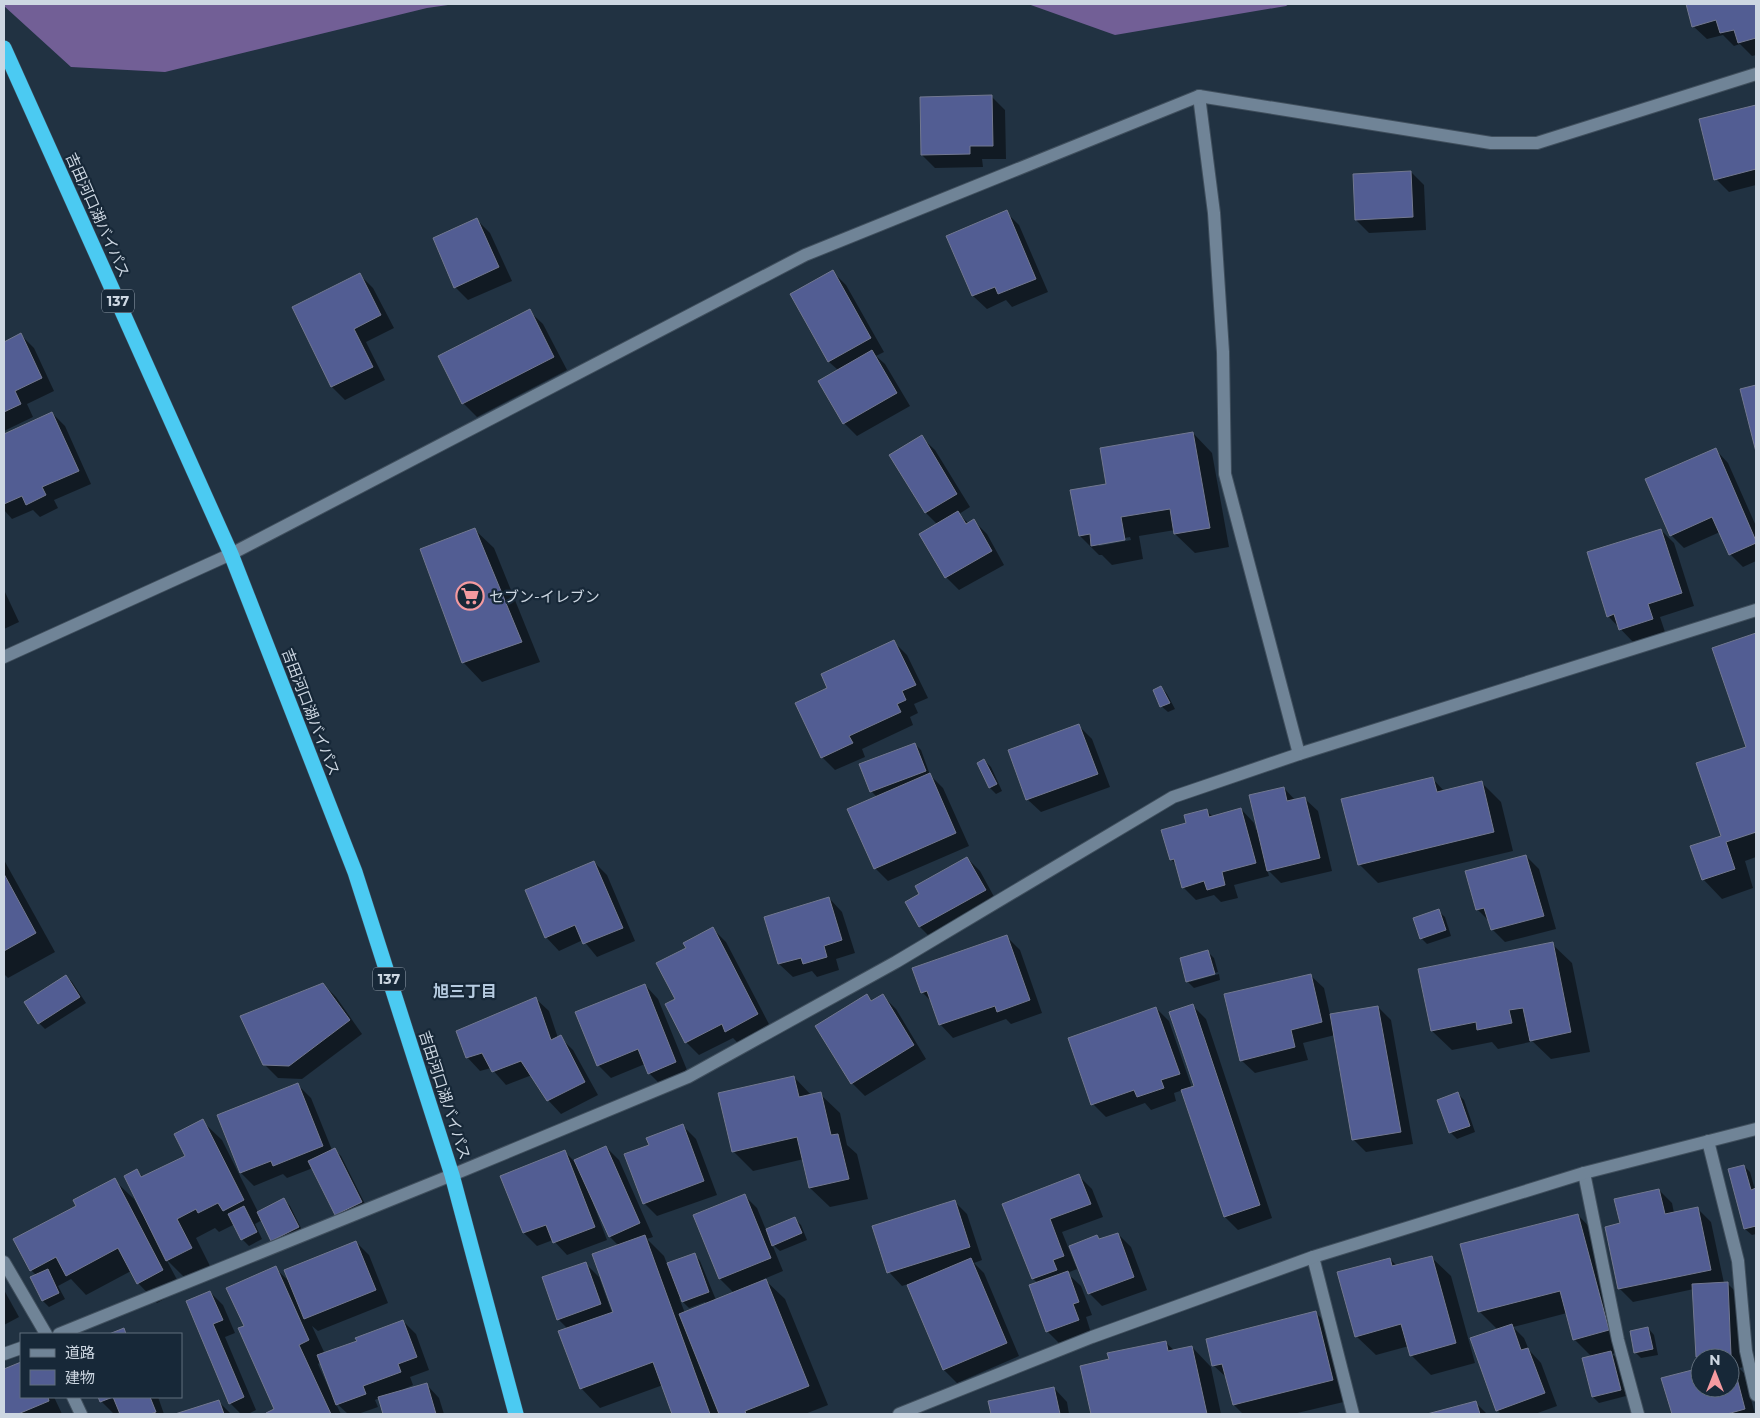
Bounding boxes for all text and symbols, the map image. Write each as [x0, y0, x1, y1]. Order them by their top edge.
street label: 吉田河口湖バイパス [62, 150, 134, 280]
road number: 137 [102, 290, 134, 312]
supermarket icon: セブン-イレブン [455, 581, 485, 611]
place label: セブン-イレブン [489, 587, 600, 606]
street label: 吉田河口湖バイパス [278, 646, 344, 778]
road number: 137 [373, 968, 405, 991]
district label: 旭三丁目 [433, 982, 497, 1001]
street label: 吉田河口湖バイパス [415, 1028, 475, 1162]
legend [20, 1333, 182, 1398]
text: 道路 [65, 1343, 95, 1362]
north arrow [1690, 1348, 1740, 1398]
text: N [1709, 1351, 1721, 1369]
text: 建物 [65, 1368, 95, 1387]

